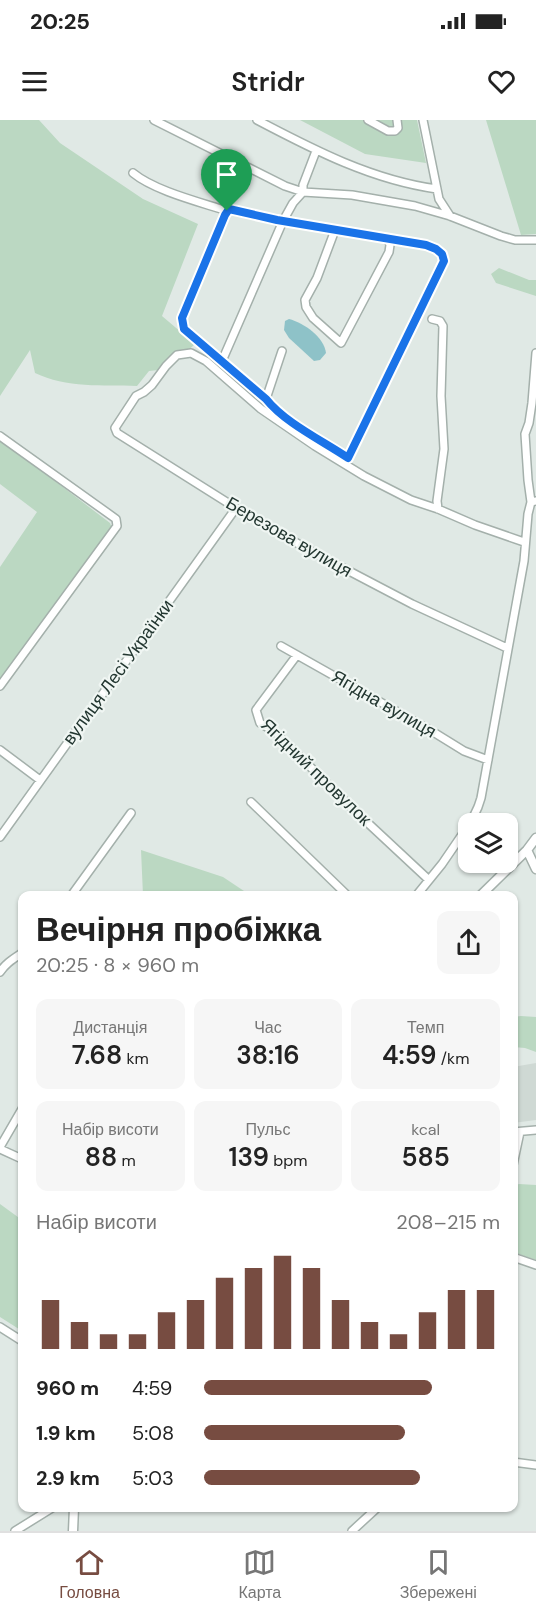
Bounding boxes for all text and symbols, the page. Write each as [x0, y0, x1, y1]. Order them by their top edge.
text: 20:25 [30, 7, 90, 36]
text: Stridr [231, 64, 305, 99]
icon: menu [18, 65, 51, 98]
icon: heart [485, 65, 518, 98]
pin [201, 149, 252, 211]
icon: arrive [210, 158, 243, 191]
street label: Березова вулиця [221, 491, 357, 583]
street label: вулиця Лесі Українки [57, 594, 179, 750]
street label: Ягідна вулиця [327, 664, 441, 744]
street label: Ягідний провулок [255, 713, 377, 831]
map controls [458, 813, 518, 873]
button: layers [458, 813, 518, 873]
text: Вечірня пробіжка [36, 908, 321, 951]
button: share [437, 911, 500, 974]
text: 20:25 · 8 × 960 m [36, 952, 199, 978]
text: Дистанція [73, 1017, 147, 1038]
text: Час [254, 1017, 282, 1038]
text: Темп [407, 1017, 444, 1038]
text: 7.68 [72, 1038, 122, 1072]
text: 38:16 [236, 1038, 300, 1072]
text: 4:59 [382, 1038, 437, 1072]
text: km [122, 1048, 149, 1069]
text: /km [437, 1048, 469, 1069]
text: Набір висоти [62, 1119, 159, 1140]
text: Пульс [246, 1119, 290, 1140]
text: kcal [411, 1119, 440, 1140]
text: 88 [85, 1140, 117, 1174]
text: 139 [229, 1140, 269, 1174]
text: 585 [401, 1140, 450, 1174]
text: m [117, 1150, 136, 1171]
text: bpm [269, 1150, 307, 1171]
text: Набір висоти [36, 1209, 157, 1235]
text: 208–215 m [396, 1209, 500, 1235]
text: 960 m [36, 1375, 99, 1401]
text: 4:59 [132, 1375, 172, 1401]
text: 1.9 km [36, 1420, 96, 1446]
text: 5:08 [132, 1420, 174, 1446]
text: 2.9 km [36, 1465, 100, 1491]
text: 5:03 [132, 1465, 174, 1491]
tab: Головна [59, 1546, 120, 1603]
tab: Карта [238, 1546, 281, 1603]
tab: Збережені [400, 1546, 477, 1603]

